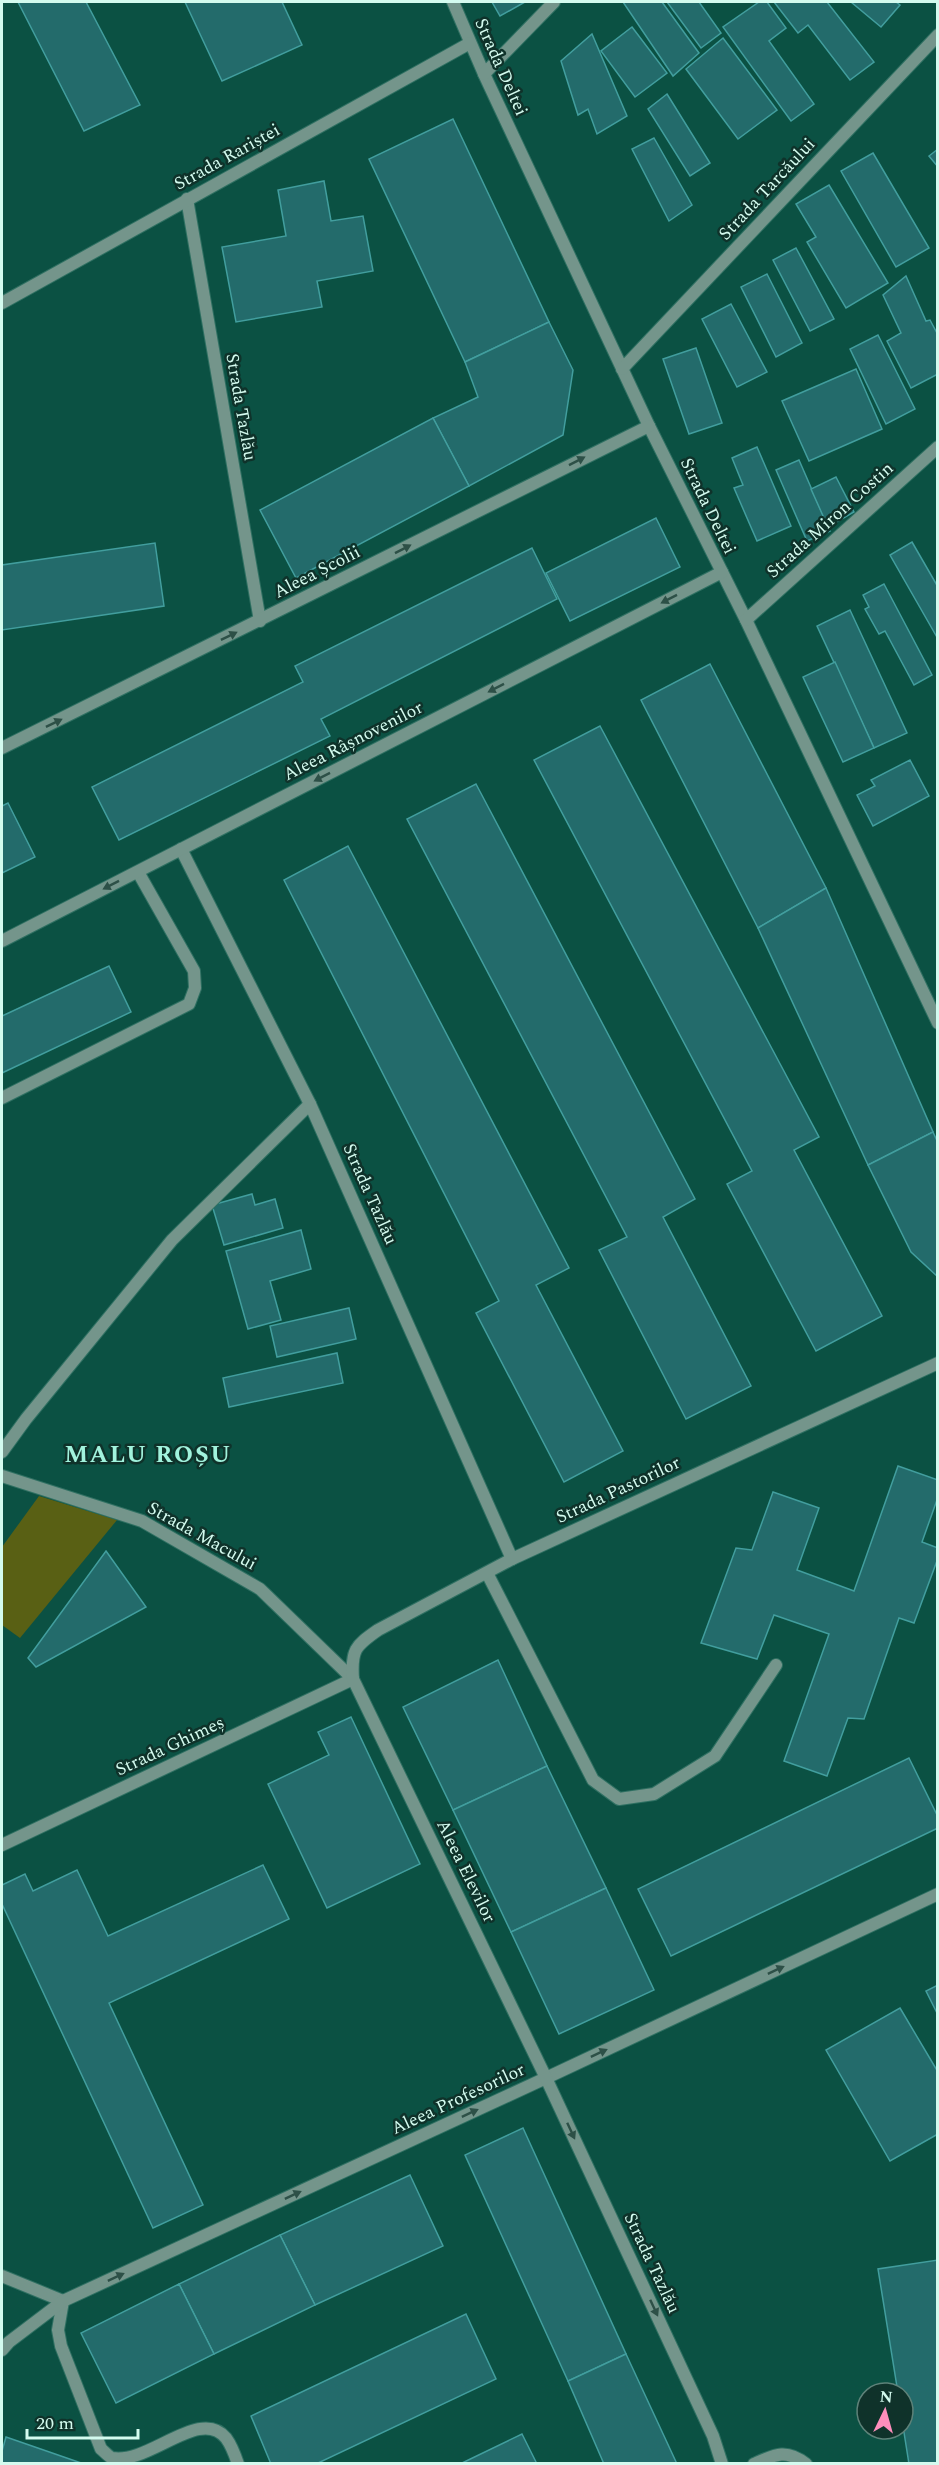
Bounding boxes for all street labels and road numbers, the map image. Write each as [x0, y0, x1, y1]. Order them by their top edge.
street label: Strada Deltei [467, 14, 535, 120]
street label: Strada Rariștei [169, 117, 285, 197]
street label: Strada Tarcăului [712, 132, 822, 246]
street label: Strada Tazlău [218, 351, 264, 463]
street label: Strada Deltei [673, 453, 743, 559]
street label: Strada Miron Costin [760, 455, 900, 585]
street label: Aleea Școlii [269, 539, 365, 605]
street label: Aleea Râșnovenilor [278, 694, 428, 788]
street label: Strada Tazlău [336, 1139, 404, 1249]
street label: Strada Pastorilor [551, 1449, 685, 1531]
street label: Strada Macului [142, 1495, 262, 1577]
street label: Strada Ghimeș [111, 1709, 229, 1783]
street label: Aleea Elevilor [429, 1815, 503, 1927]
street label: Aleea Profesorilor [387, 2056, 529, 2142]
street label: Strada Tazlău [617, 2208, 687, 2318]

